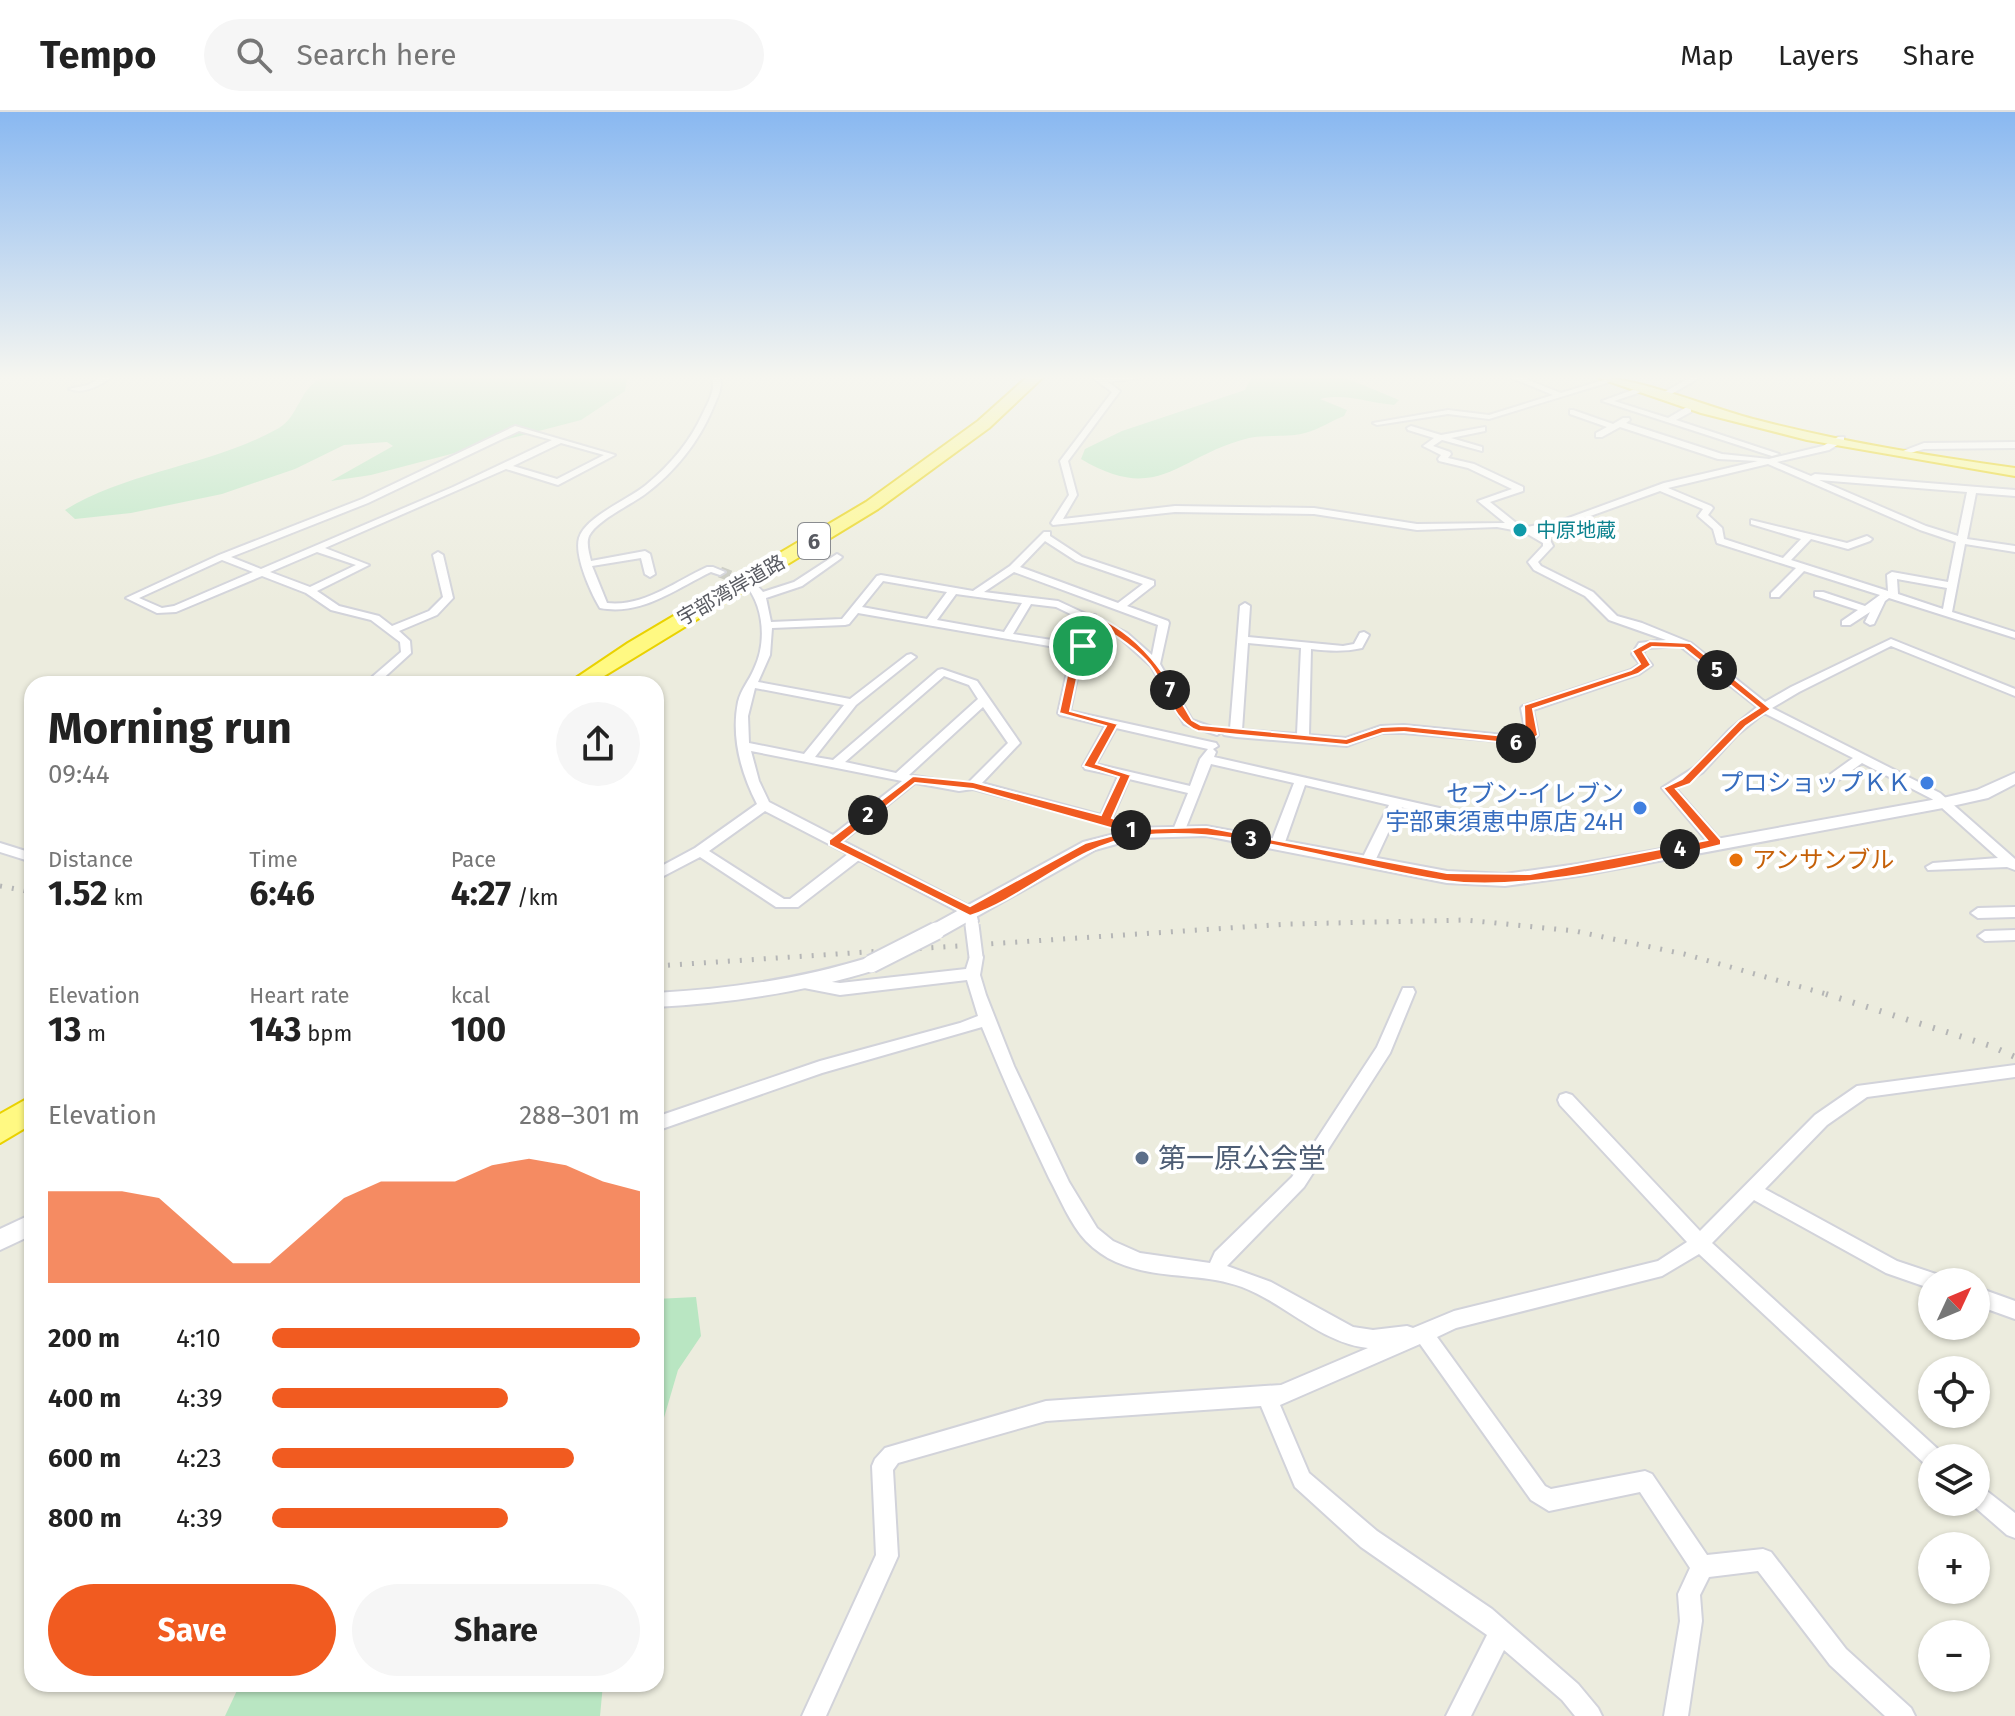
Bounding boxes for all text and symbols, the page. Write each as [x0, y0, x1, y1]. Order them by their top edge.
search box [204, 19, 764, 91]
text: Tempo [40, 32, 156, 78]
icon: search [232, 33, 276, 77]
text: Search here [296, 37, 457, 73]
text: Map [1680, 39, 1734, 72]
text: Layers [1778, 39, 1859, 72]
text: Share [1903, 39, 1975, 72]
place label: 中原地蔵 [1536, 518, 1616, 542]
marker: 中原地蔵 [1511, 521, 1529, 539]
road number: 6 [798, 523, 830, 559]
street label: 宇部湾岸道路 [673, 550, 789, 630]
pin [1049, 612, 1117, 680]
icon: arrive [1061, 624, 1105, 668]
pin: 5 [1697, 650, 1737, 690]
text: 5 [1711, 656, 1723, 683]
pin: 7 [1150, 670, 1190, 710]
text: 7 [1165, 676, 1175, 703]
text: Morning run [48, 702, 292, 755]
button: share [556, 702, 640, 786]
pin: 6 [1496, 723, 1536, 763]
text: 6 [1510, 729, 1522, 756]
text: 09:44 [48, 759, 110, 790]
place label: プロショップＫＫ [1719, 769, 1911, 797]
marker: プロショップＫＫ [1918, 774, 1936, 792]
place label: セブン-イレブン 宇部東須恵中原店 24H [1385, 780, 1624, 836]
pin: 2 [848, 795, 888, 835]
marker: セブン-イレブン 宇部東須恵中原店 24H [1631, 799, 1649, 817]
text: 2 [862, 801, 874, 828]
pin: 1 [1111, 810, 1151, 850]
text: 1 [1126, 816, 1136, 843]
pin: 3 [1231, 819, 1271, 859]
text: 3 [1245, 825, 1257, 852]
pin: 4 [1660, 829, 1700, 869]
text: 4 [1674, 835, 1686, 862]
text: Distance [48, 846, 133, 873]
text: Time [249, 846, 298, 873]
text: Pace [451, 846, 496, 873]
place label: アンサンブル [1752, 846, 1894, 874]
marker: アンサンブル [1727, 851, 1745, 869]
text: 1.52 [48, 873, 108, 914]
text: 6:46 [249, 873, 315, 914]
text: 4:27 [451, 873, 511, 914]
text: km [108, 884, 144, 911]
text: /km [511, 884, 559, 911]
text: Elevation [48, 982, 140, 1009]
text: Heart rate [249, 982, 350, 1009]
text: kcal [451, 982, 490, 1009]
text: 13 [48, 1009, 81, 1050]
text: 143 [249, 1009, 301, 1050]
text: 100 [451, 1009, 506, 1050]
text: m [81, 1020, 106, 1047]
text: bpm [301, 1020, 352, 1047]
text: Elevation [48, 1100, 157, 1131]
text: 288–301 m [519, 1100, 640, 1131]
place label: 第一原公会堂 [1158, 1142, 1326, 1175]
marker: 第一原公会堂 [1133, 1149, 1151, 1167]
north arrow [1918, 1268, 1990, 1340]
map controls [1918, 1268, 1990, 1692]
text: 200 m [48, 1323, 120, 1354]
text: 4:10 [176, 1323, 221, 1354]
button: locate [1918, 1356, 1990, 1428]
text: 400 m [48, 1383, 121, 1414]
text: 4:39 [176, 1383, 223, 1414]
text: 600 m [48, 1443, 121, 1474]
text: 4:23 [176, 1443, 222, 1474]
button: layers [1918, 1444, 1990, 1516]
text: 800 m [48, 1503, 122, 1534]
text: 4:39 [176, 1503, 223, 1534]
button: + [1918, 1532, 1990, 1604]
button: Save [48, 1584, 336, 1676]
button: Share [352, 1584, 640, 1676]
button: − [1918, 1620, 1990, 1692]

